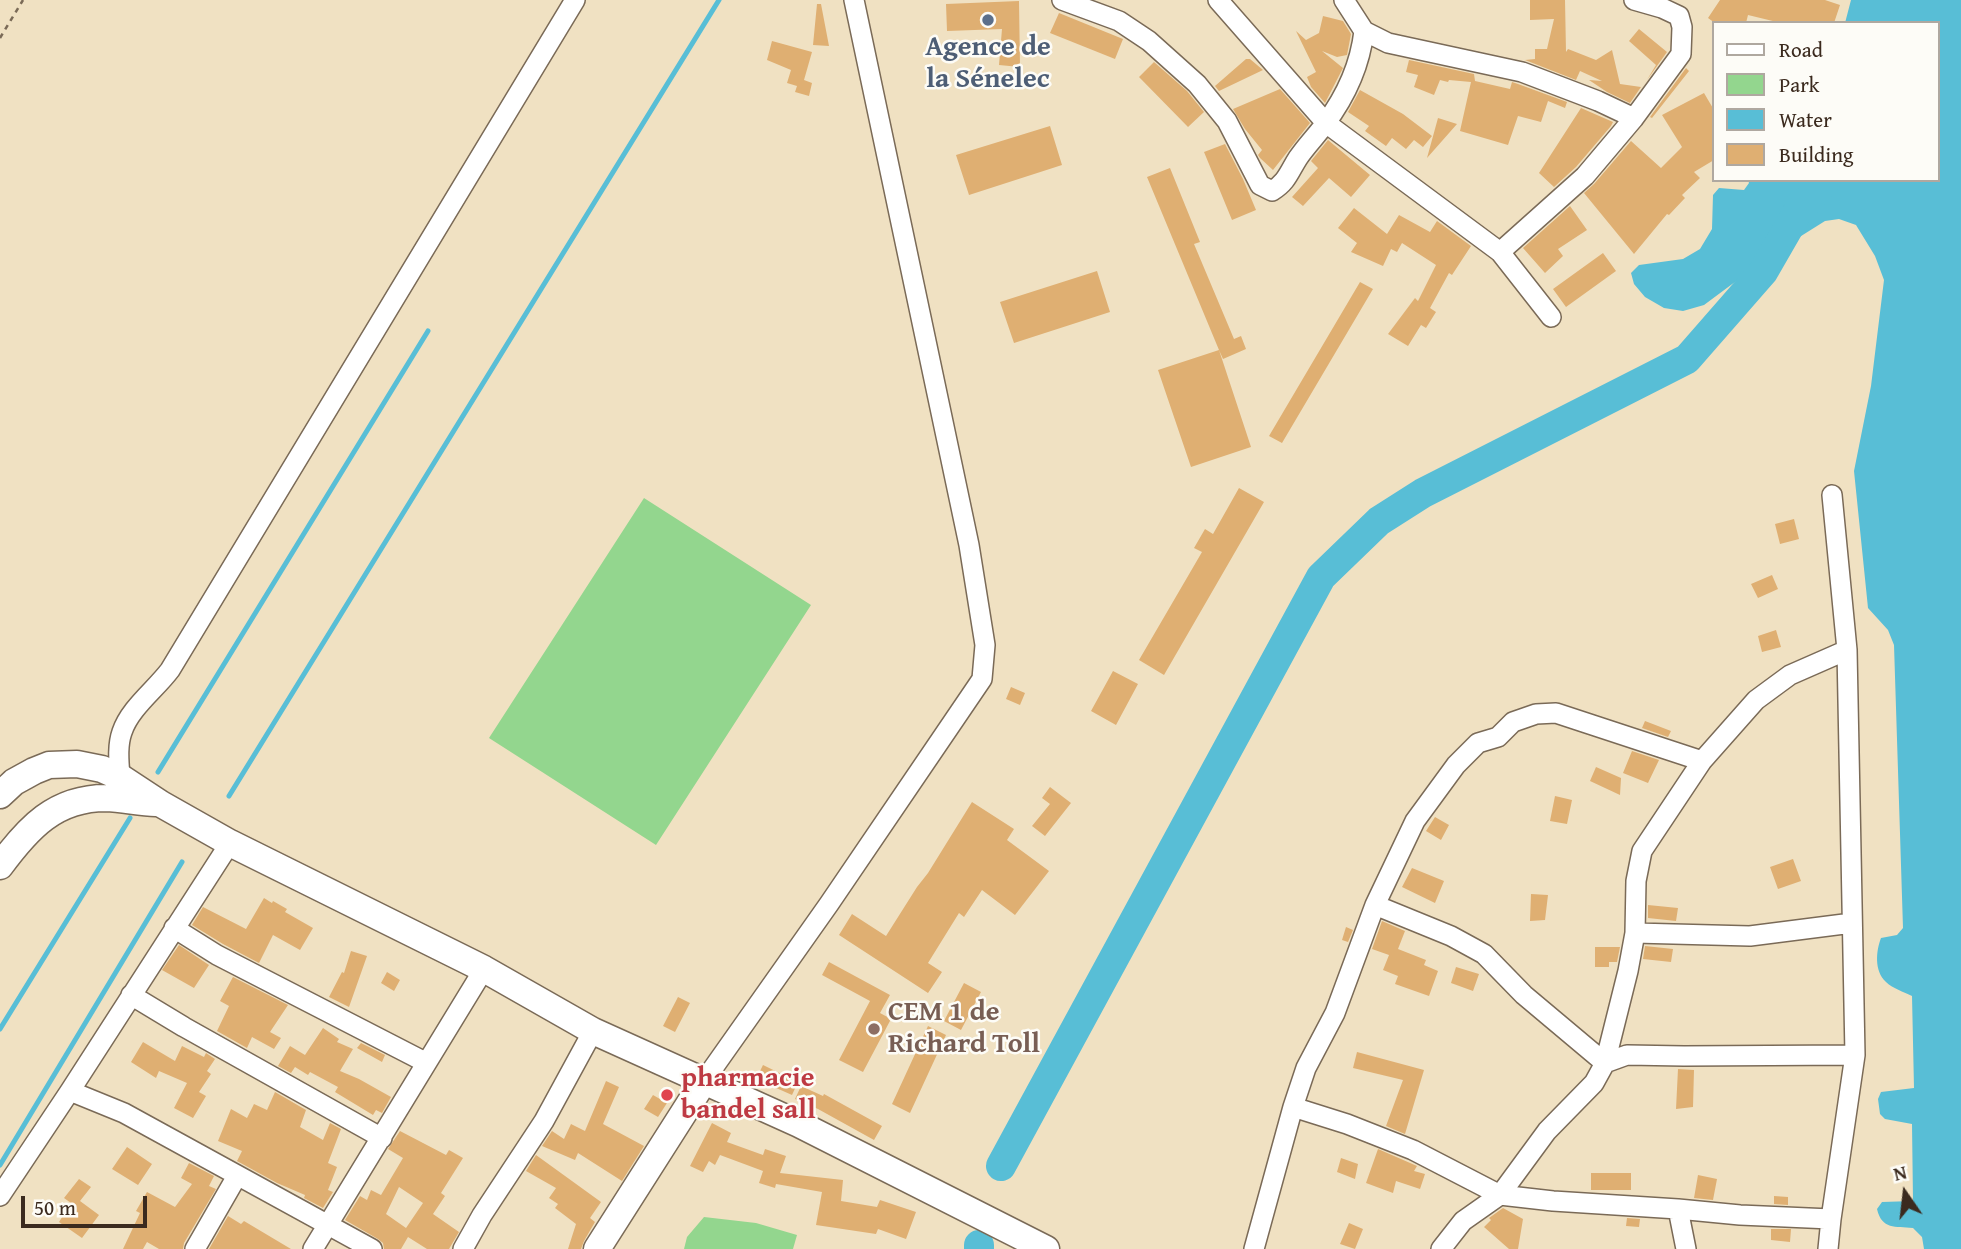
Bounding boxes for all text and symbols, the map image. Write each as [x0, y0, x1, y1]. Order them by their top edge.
marker: Agence de la Sénelec [980, 12, 996, 28]
legend [1713, 21, 1940, 182]
place label: Agence de la Sénelec [925, 31, 1051, 97]
text: Road [1779, 34, 1823, 65]
text: Park [1779, 69, 1820, 100]
text: Water [1779, 104, 1832, 135]
text: Building [1779, 139, 1853, 170]
place label: CEM 1 de Richard Toll [888, 996, 1040, 1062]
marker: CEM 1 de Richard Toll [866, 1021, 882, 1037]
place label: pharmacie bandel sall [681, 1062, 816, 1128]
marker: pharmacie bandel sall [659, 1087, 675, 1103]
north arrow [1870, 1158, 1940, 1228]
text: N [1890, 1158, 1909, 1188]
scale bar [24, 1182, 150, 1226]
text: 50 m [34, 1192, 76, 1223]

